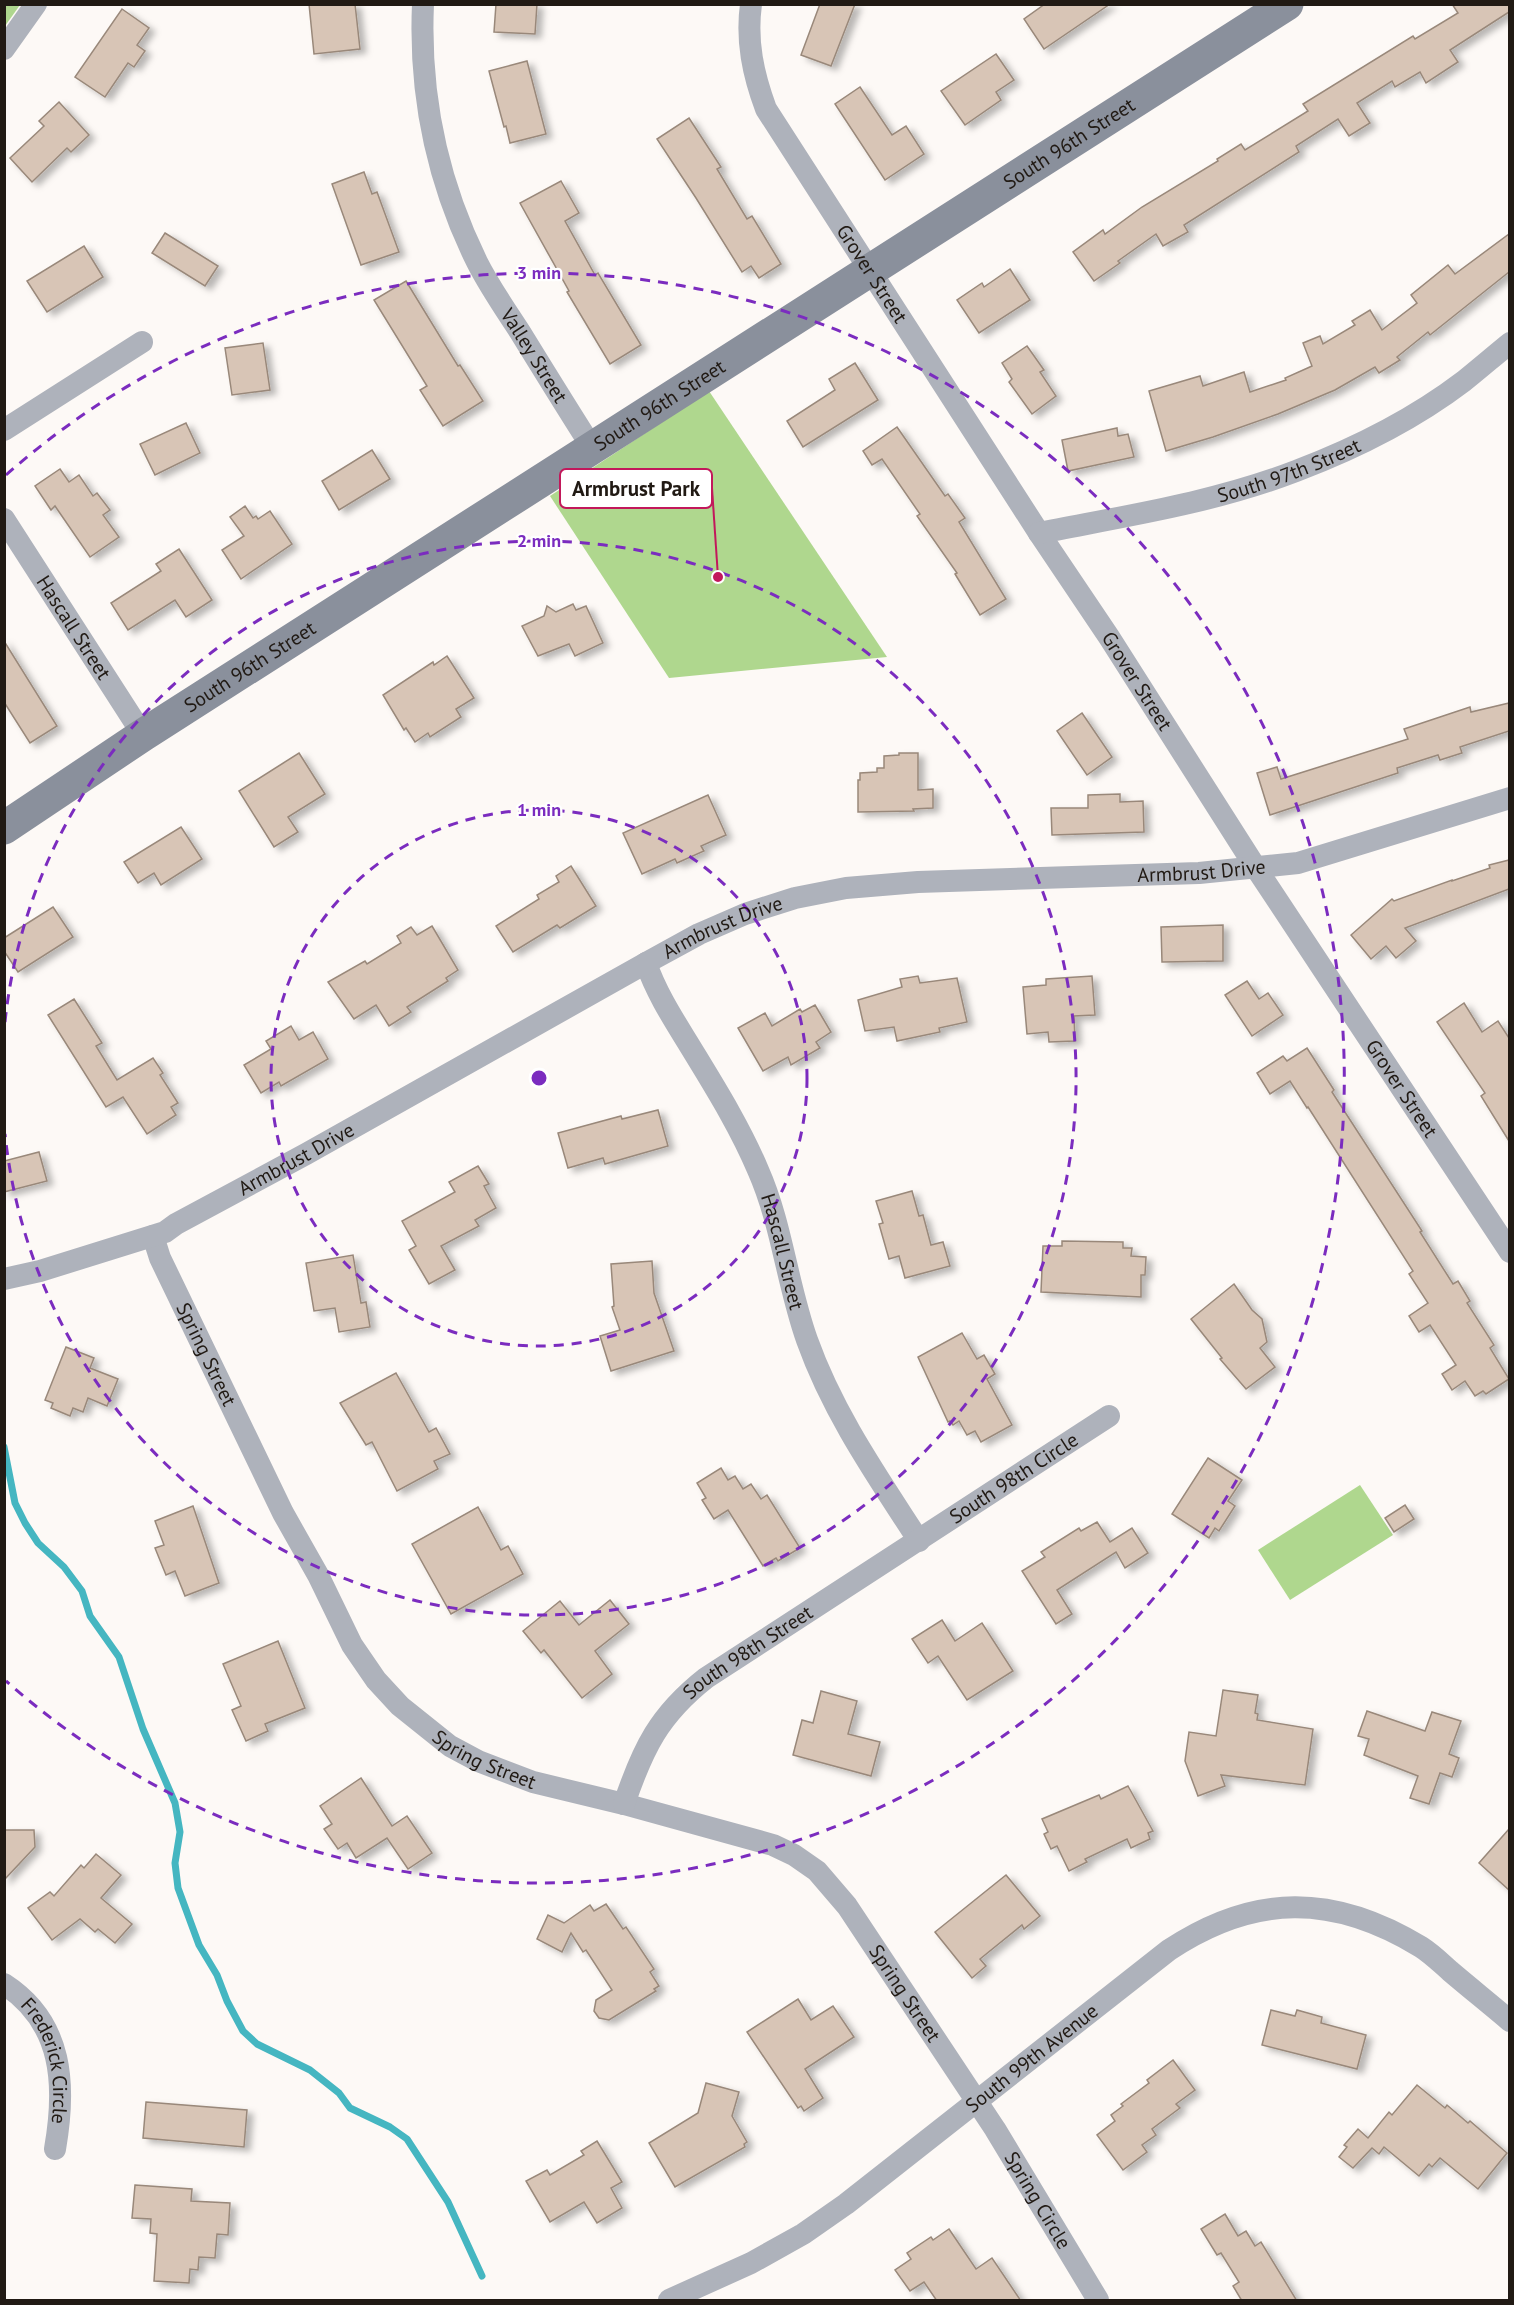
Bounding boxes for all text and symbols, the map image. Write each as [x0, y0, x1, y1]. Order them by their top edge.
street label: South 96th Street [998, 92, 1140, 195]
street label: Grover Street [831, 219, 913, 328]
text: 3 min [517, 261, 561, 284]
street label: Valley Street [494, 302, 574, 408]
street label: South 96th Street [589, 353, 730, 457]
street label: South 97th Street [1214, 432, 1365, 508]
callout: Armbrust Park [560, 469, 712, 508]
text: Armbrust Park [572, 475, 701, 502]
text: 2 min [517, 529, 561, 552]
street label: Hascall Street [31, 570, 117, 685]
street label: South 96th Street [179, 615, 321, 718]
street label: Grover Street [1096, 627, 1178, 736]
text: 1 min [517, 798, 561, 821]
street label: Armbrust Drive [1137, 853, 1267, 888]
street label: Armbrust Drive [658, 890, 786, 964]
street label: Grover Street [1360, 1034, 1444, 1143]
centre of rings [529, 1068, 549, 1088]
street label: Armbrust Drive [233, 1117, 359, 1201]
street label: Hascall Street [755, 1190, 810, 1313]
street label: Spring Street [170, 1298, 243, 1410]
street label: South 98th Circle [944, 1427, 1083, 1529]
street label: South 98th Street [677, 1599, 818, 1705]
street label: Spring Street [427, 1724, 540, 1795]
street label: Spring Street [863, 1940, 947, 2047]
street label: Frederick Circle [15, 1992, 73, 2125]
street label: South 99th Avenue [960, 1998, 1103, 2118]
street label: Spring Circle [999, 2147, 1077, 2254]

